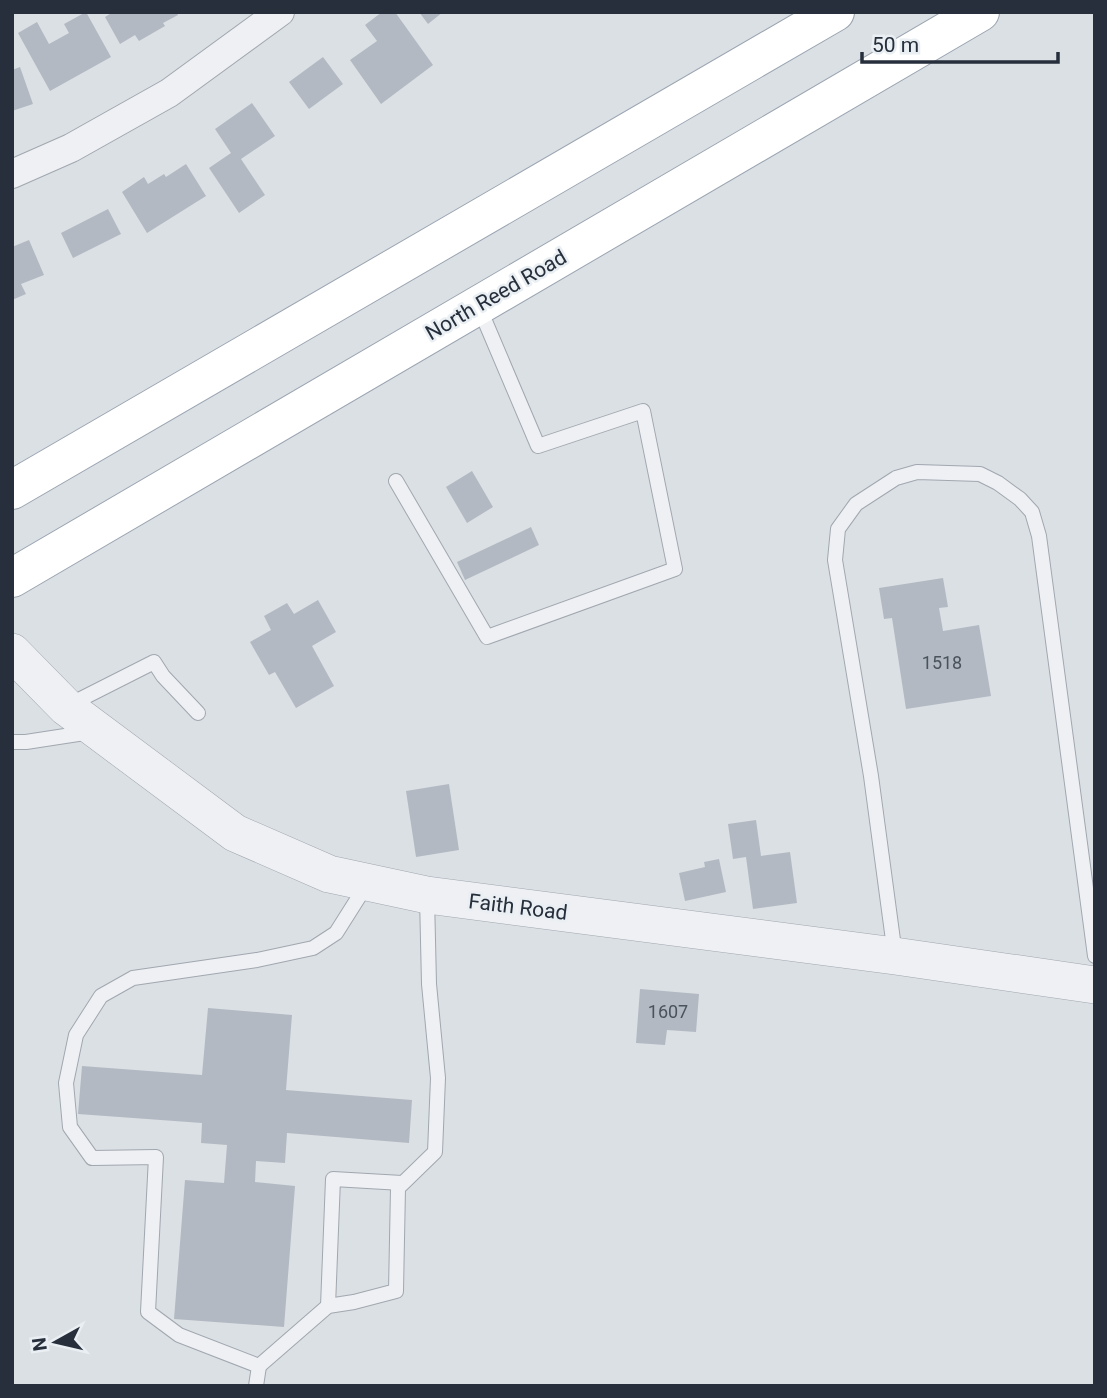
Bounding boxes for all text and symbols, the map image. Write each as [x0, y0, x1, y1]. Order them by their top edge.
scale bar [862, 21, 1058, 65]
text: 50 m [872, 33, 919, 57]
street label: North Reed Road [421, 245, 571, 345]
house number: 1518 [922, 652, 962, 673]
street label: Faith Road [467, 889, 569, 925]
house number: 1607 [648, 1001, 688, 1022]
north arrow [21, 1307, 91, 1377]
text: N [27, 1336, 52, 1353]

